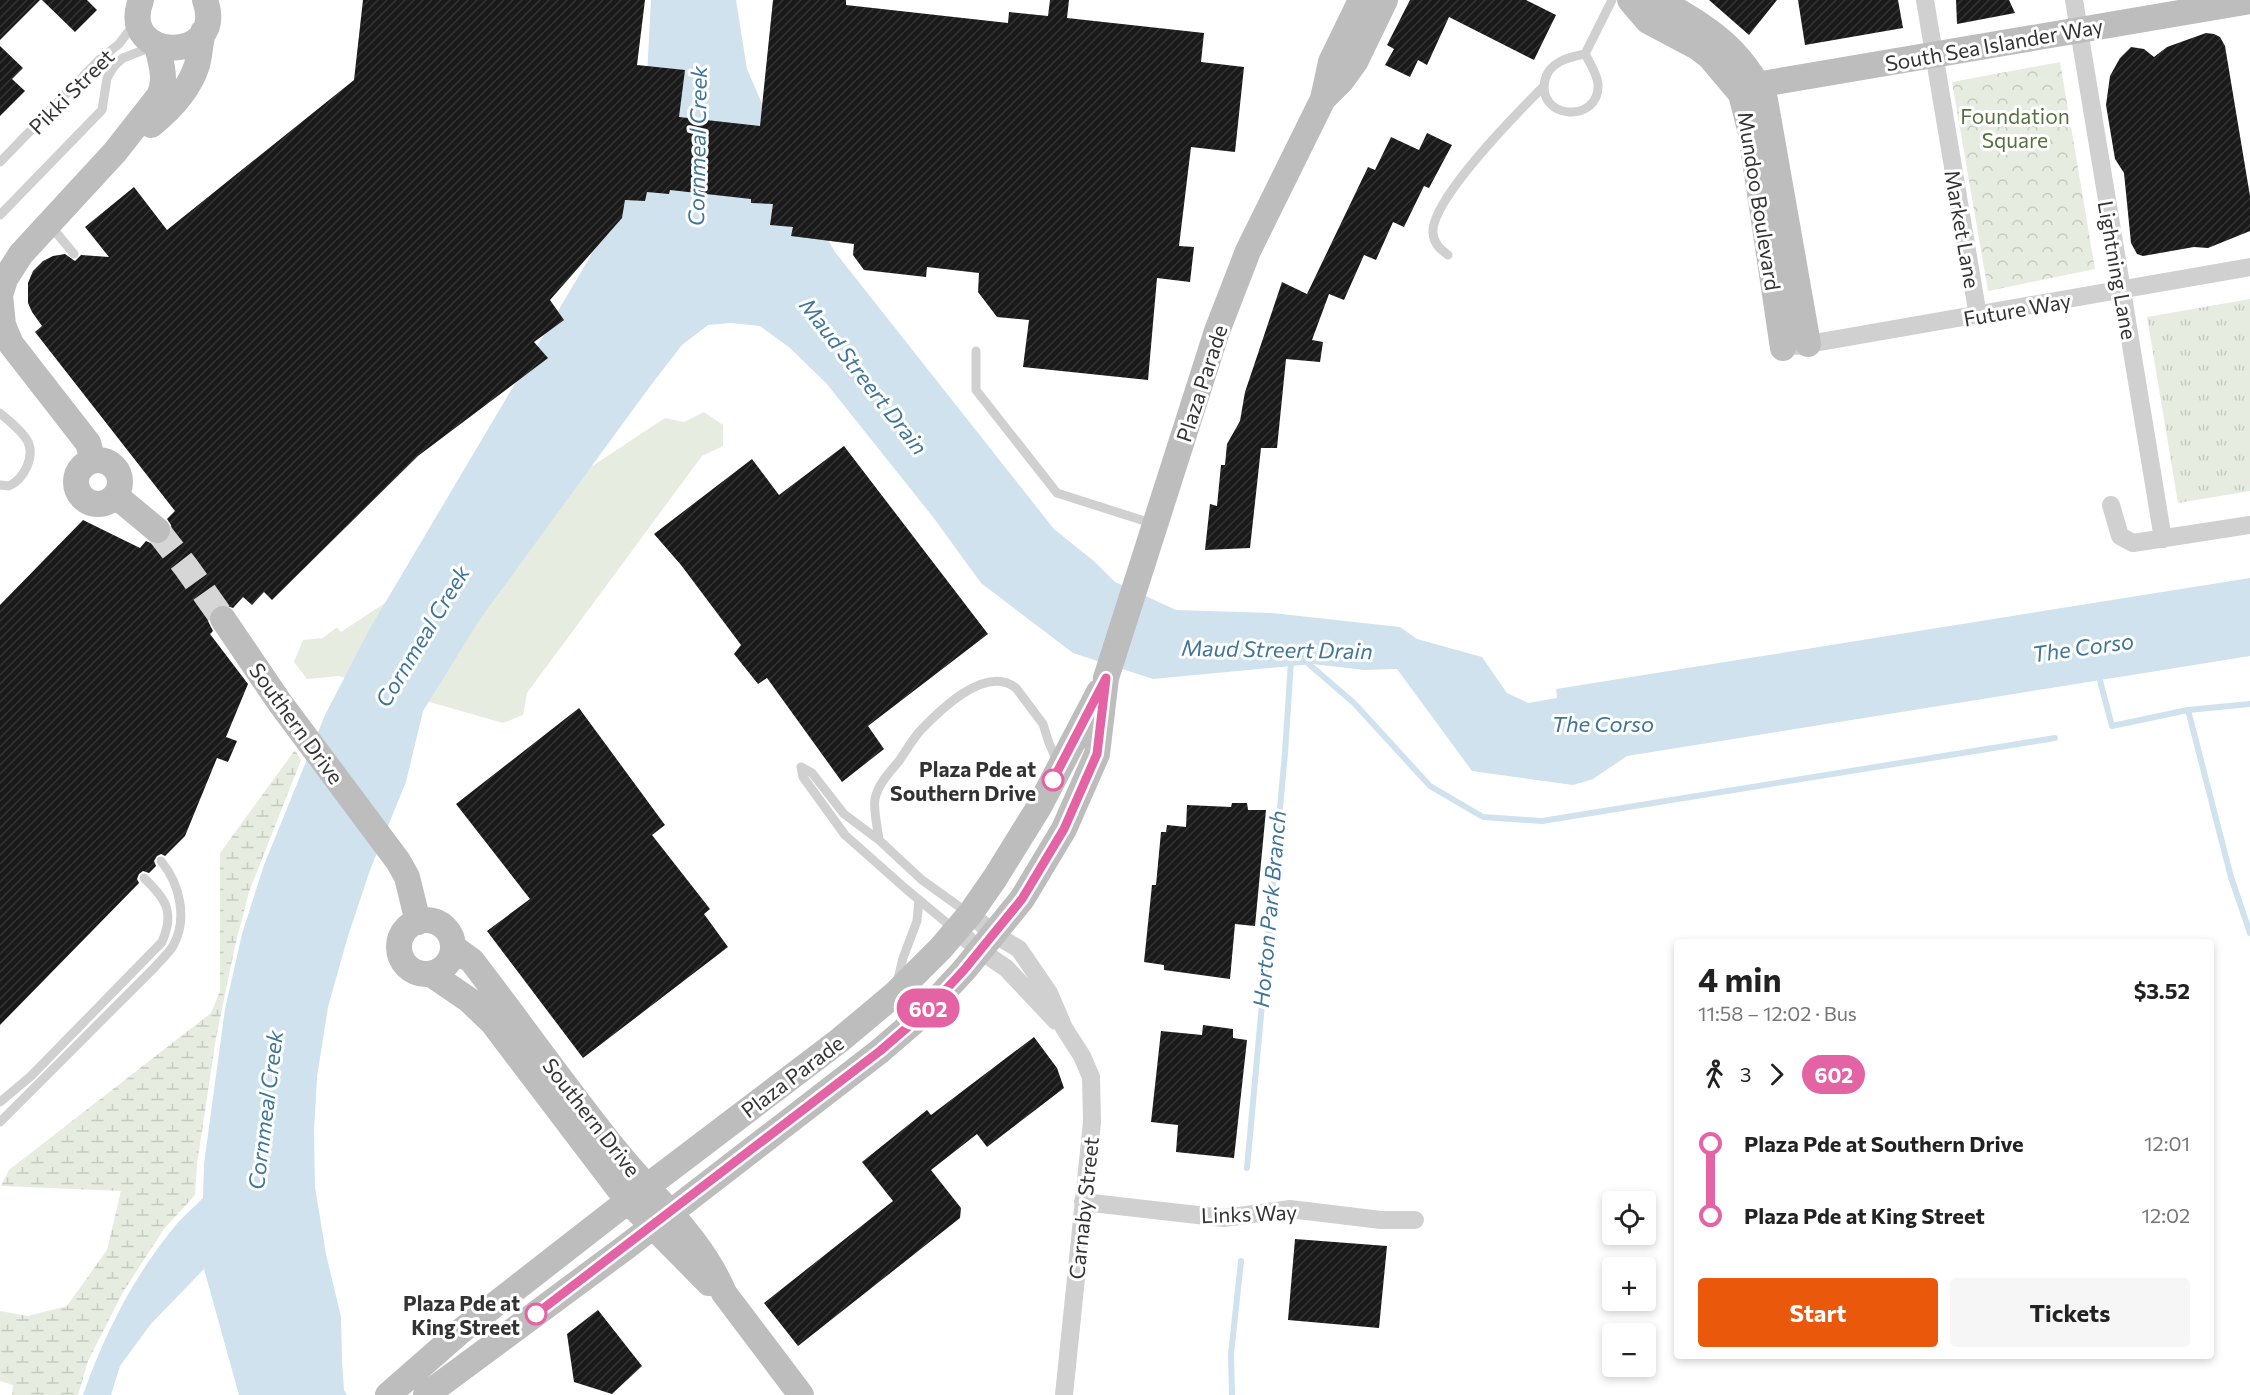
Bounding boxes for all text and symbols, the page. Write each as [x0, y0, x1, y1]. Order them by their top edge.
street label: South Sea Islander Way [1883, 12, 2105, 75]
street label: Pikki Street [23, 43, 119, 139]
water label: Cornmeal Creek [682, 65, 712, 226]
park label: Foundation Square [1960, 103, 2070, 152]
street label: Mundoo Boulevard [1734, 110, 1786, 292]
street label: Market Lane [1940, 168, 1986, 290]
street label: Lightning Lane [2093, 199, 2143, 341]
street label: Future Way [1961, 287, 2073, 331]
water label: Maud Streert Drain [794, 292, 934, 460]
street label: Plaza Parade [1170, 321, 1232, 445]
water label: Cornmeal Creek [369, 559, 475, 712]
water label: The Corso [2030, 627, 2136, 667]
water label: Maud Streert Drain [1181, 634, 1373, 664]
street label: Southern Drive [245, 658, 349, 788]
water label: The Corso [1552, 710, 1654, 737]
place label: Plaza Pde at Southern Drive [890, 756, 1036, 805]
marker: Plaza Pde at Southern Drive [1042, 769, 1064, 791]
water label: Horton Park Branch [1247, 809, 1291, 1009]
text: 4 min [1698, 958, 1782, 999]
text: $3.52 [2134, 977, 2190, 1004]
line badge: 602 [894, 988, 962, 1028]
text: 602 [909, 996, 947, 1021]
text: 11:58 – 12:02 · Bus [1698, 1001, 1857, 1025]
water label: Cornmeal Creek [242, 1028, 288, 1191]
street label: Plaza Parade [736, 1029, 848, 1123]
street label: Southern Drive [538, 1053, 646, 1181]
icon: walk [1698, 1058, 1731, 1091]
icon: forward [1760, 1058, 1793, 1091]
text: 3 [1740, 1062, 1751, 1086]
text: 602 [1814, 1062, 1853, 1087]
text: Plaza Pde at Southern Drive [1744, 1130, 2024, 1157]
text: 12:01 [2144, 1131, 2190, 1155]
street label: Carnaby Street [1063, 1135, 1103, 1281]
map controls [1602, 1191, 1656, 1377]
button: locate [1602, 1191, 1656, 1245]
street label: Links Way [1200, 1199, 1298, 1227]
text: Plaza Pde at King Street [1744, 1202, 1985, 1229]
text: 12:02 [2142, 1203, 2190, 1227]
button: + [1602, 1257, 1656, 1311]
button: Start [1698, 1278, 1938, 1347]
button: Tickets [1950, 1278, 2190, 1347]
place label: Plaza Pde at King Street [403, 1290, 520, 1339]
marker: Plaza Pde at King Street [525, 1303, 547, 1325]
button: − [1602, 1323, 1656, 1377]

